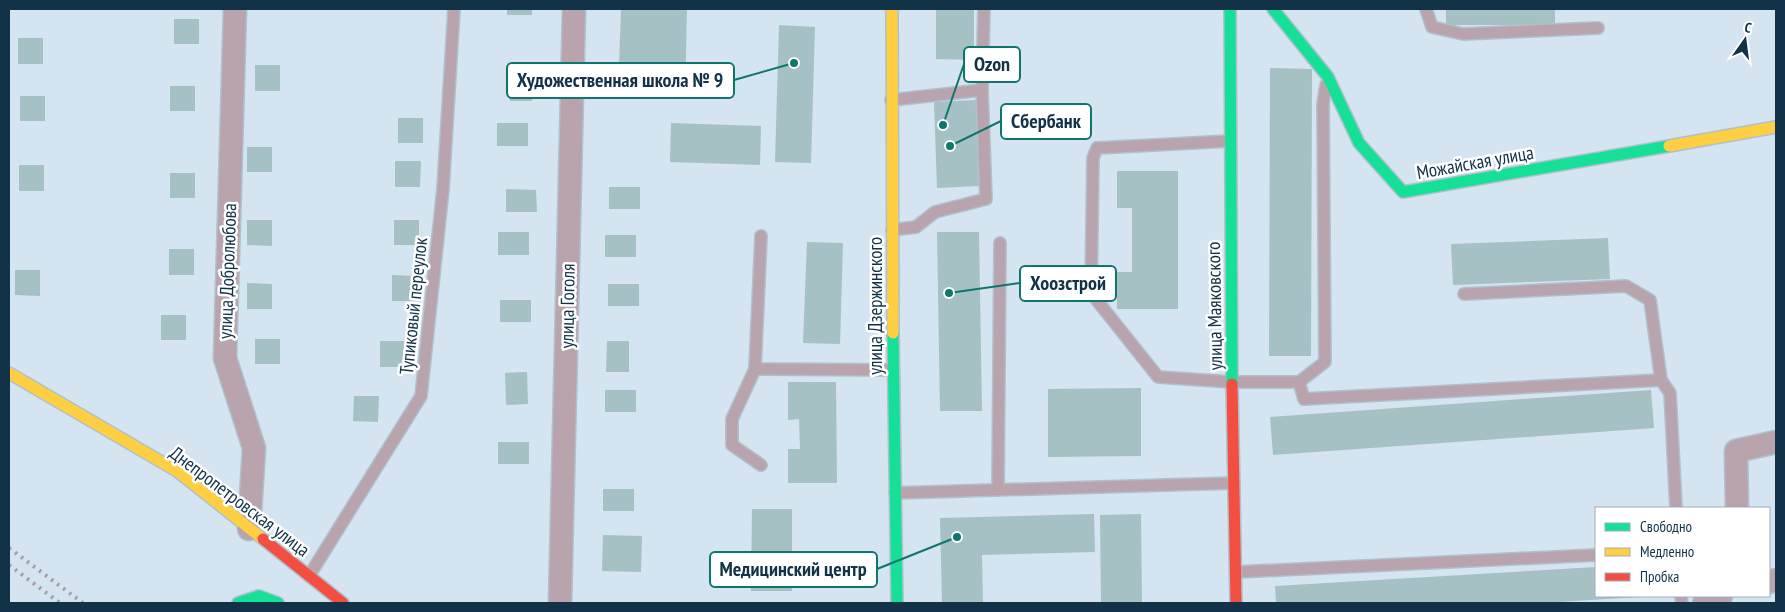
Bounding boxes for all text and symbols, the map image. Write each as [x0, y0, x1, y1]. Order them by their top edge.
north arrow [1720, 15, 1770, 65]
text: С [1743, 18, 1754, 37]
callout: Ozon [964, 47, 1020, 82]
text: Ozon [974, 51, 1010, 77]
callout: Художественная школа № 9 [507, 63, 734, 98]
text: Художественная школа № 9 [517, 67, 723, 93]
callout: Сбербанк [1001, 104, 1091, 139]
text: Сбербанк [1011, 108, 1082, 134]
street label: Можайская улица [1415, 140, 1535, 184]
street label: улица Добролюбова [213, 203, 241, 339]
street label: Тупиковый переулок [394, 236, 432, 376]
street label: улица Дзержинского [863, 237, 887, 375]
street label: улица Маяковского [1201, 241, 1227, 371]
street label: улица Гоголя [554, 263, 580, 349]
callout: Хоозстрой [1020, 266, 1116, 301]
text: Хоозстрой [1030, 270, 1106, 296]
street label: Днепропетровская улица [165, 440, 315, 562]
legend [1595, 507, 1770, 597]
text: Свободно [1640, 517, 1692, 536]
text: Медленно [1640, 542, 1694, 561]
callout: Медицинский центр [710, 552, 877, 587]
text: Медицинский центр [719, 556, 867, 582]
text: Пробка [1640, 567, 1679, 586]

